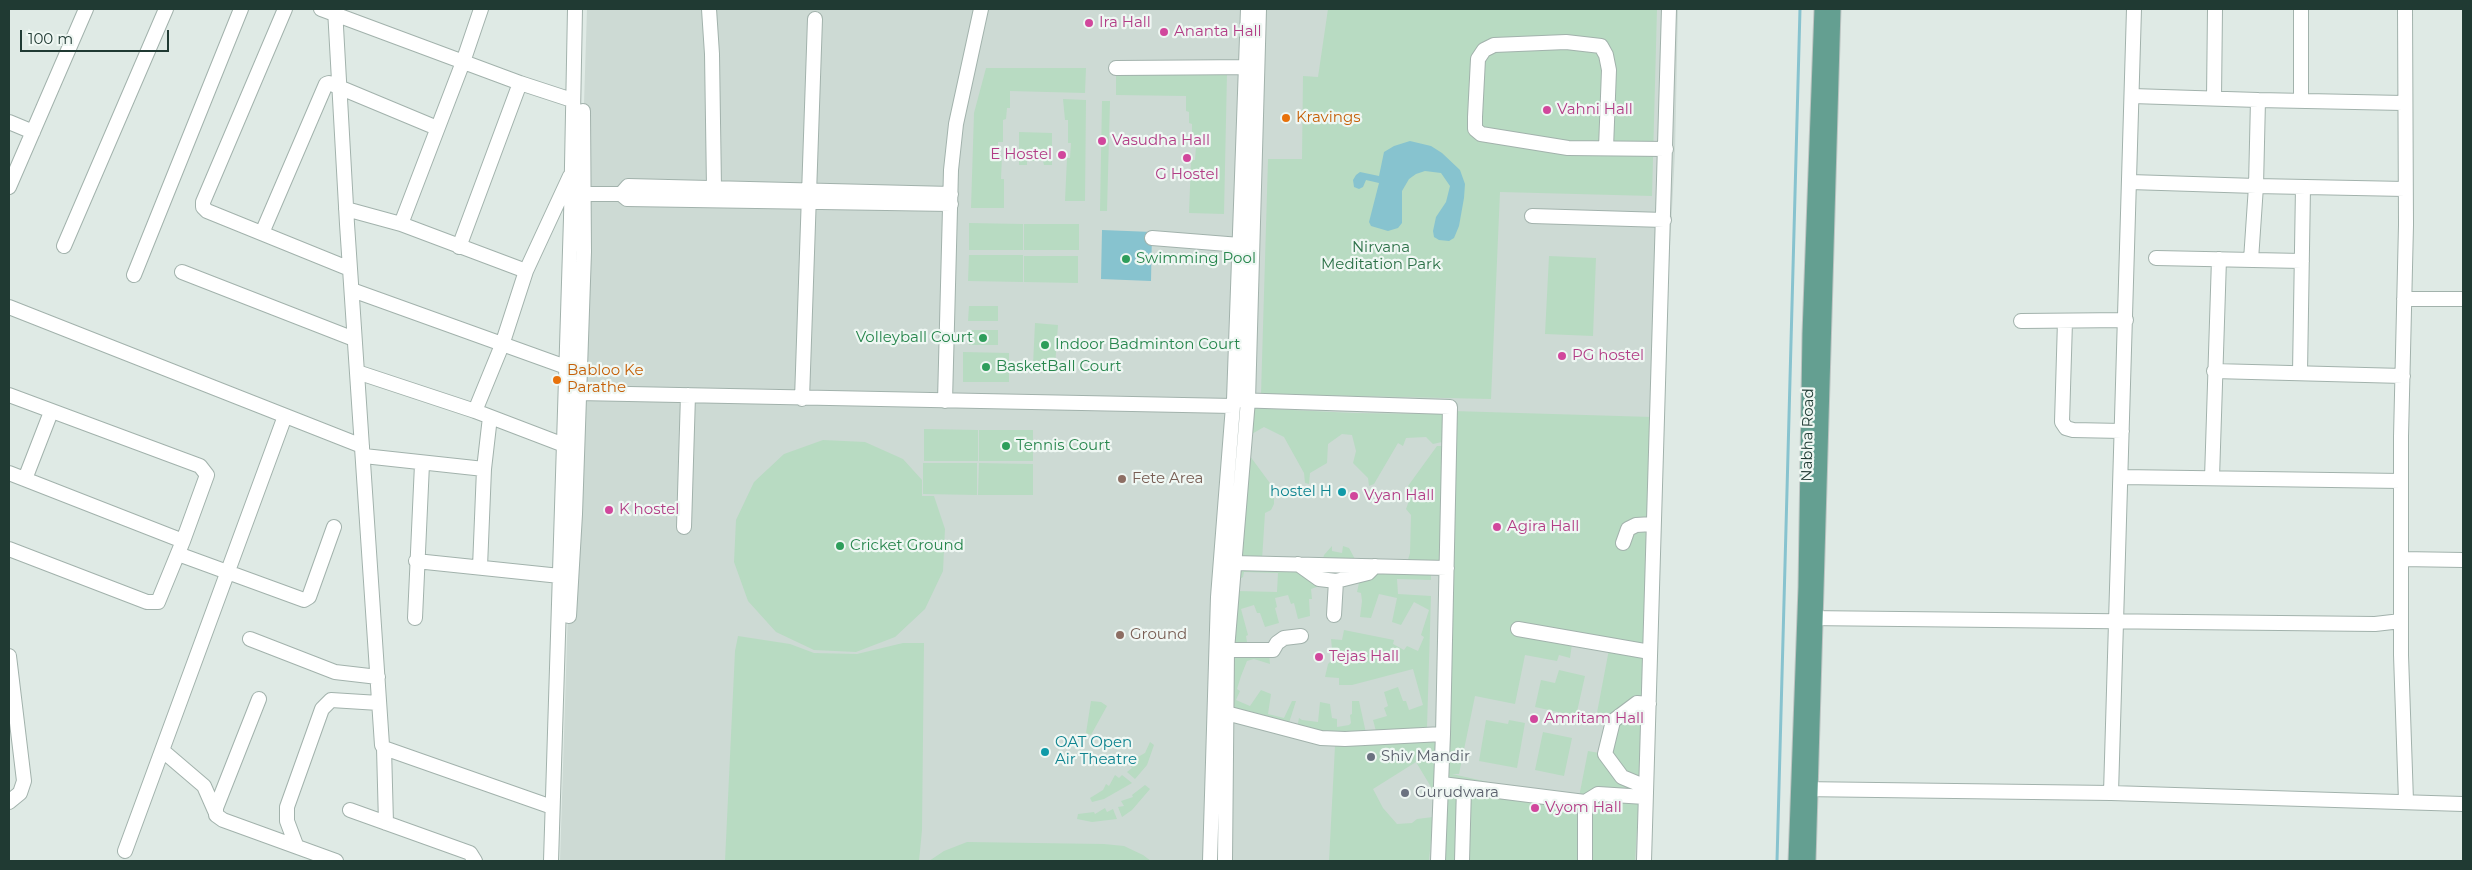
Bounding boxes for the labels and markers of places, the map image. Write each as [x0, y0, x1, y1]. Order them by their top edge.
place label: Ira Hall [1099, 14, 1151, 32]
marker: Ira Hall [1083, 17, 1095, 29]
place label: Ananta Hall [1174, 23, 1262, 41]
marker: Ananta Hall [1158, 26, 1170, 38]
place label: Vahni Hall [1557, 101, 1633, 119]
marker: Vahni Hall [1541, 104, 1553, 116]
place label: Kravings [1296, 109, 1361, 127]
marker: Kravings [1280, 112, 1292, 124]
place label: Vasudha Hall [1112, 132, 1210, 150]
marker: Vasudha Hall [1096, 135, 1108, 147]
place label: E Hostel [990, 146, 1052, 164]
marker: E Hostel [1056, 149, 1068, 161]
marker: G Hostel [1181, 152, 1193, 164]
place label: G Hostel [1155, 166, 1219, 184]
place label: Swimming Pool [1136, 250, 1256, 268]
marker: Swimming Pool [1120, 253, 1132, 265]
place label: Volleyball Court [856, 329, 973, 347]
marker: Volleyball Court [977, 332, 989, 344]
place label: Indoor Badminton Court [1055, 336, 1240, 354]
marker: Indoor Badminton Court [1039, 339, 1051, 351]
place label: PG hostel [1572, 347, 1644, 365]
marker: PG hostel [1556, 350, 1568, 362]
place label: BasketBall Court [996, 358, 1122, 376]
marker: BasketBall Court [980, 361, 992, 373]
place label: Babloo Ke Parathe [567, 362, 643, 397]
marker: Babloo Ke Parathe [551, 374, 563, 386]
place label: Tennis Court [1016, 437, 1111, 455]
marker: Tennis Court [1000, 440, 1012, 452]
place label: Fete Area [1132, 470, 1203, 488]
marker: Fete Area [1116, 473, 1128, 485]
place label: hostel H [1270, 483, 1332, 501]
marker: hostel H [1336, 486, 1348, 498]
place label: Vyan Hall [1364, 487, 1434, 505]
marker: Vyan Hall [1348, 490, 1360, 502]
place label: K hostel [619, 501, 679, 519]
marker: K hostel [603, 504, 615, 516]
place label: Agira Hall [1507, 518, 1579, 536]
marker: Agira Hall [1491, 521, 1503, 533]
place label: Cricket Ground [850, 537, 964, 555]
marker: Cricket Ground [834, 540, 846, 552]
place label: Ground [1130, 626, 1187, 644]
marker: Ground [1114, 629, 1126, 641]
place label: Tejas Hall [1329, 648, 1399, 666]
marker: Tejas Hall [1313, 651, 1325, 663]
place label: Amritam Hall [1544, 710, 1644, 728]
marker: Amritam Hall [1528, 713, 1540, 725]
place label: OAT Open Air Theatre [1055, 734, 1137, 769]
marker: OAT Open Air Theatre [1039, 746, 1051, 758]
place label: Shiv Mandir [1381, 748, 1470, 766]
marker: Shiv Mandir [1365, 751, 1377, 763]
place label: Gurudwara [1415, 784, 1499, 802]
marker: Gurudwara [1399, 787, 1411, 799]
place label: Vyom Hall [1545, 799, 1622, 817]
marker: Vyom Hall [1529, 802, 1541, 814]

